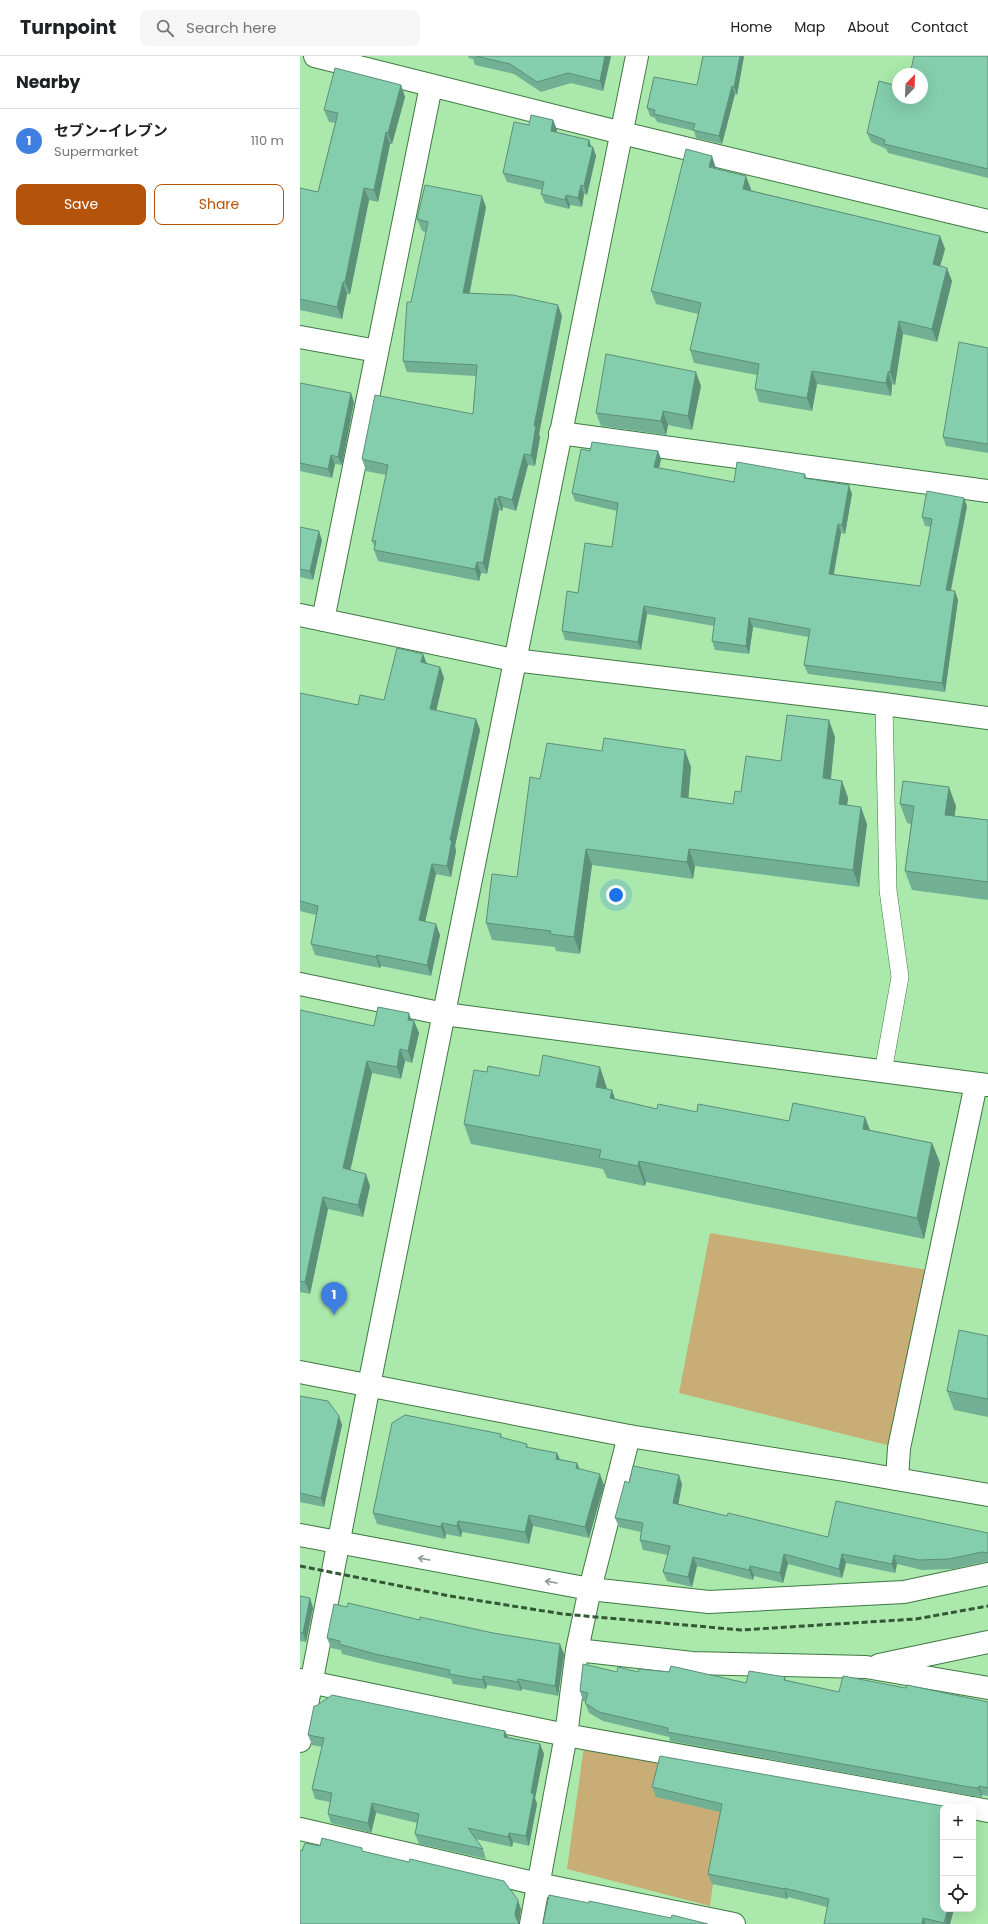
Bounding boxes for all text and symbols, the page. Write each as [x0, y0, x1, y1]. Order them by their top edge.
search box [140, 10, 420, 46]
text: Turnpoint [20, 14, 116, 41]
icon: search [154, 17, 176, 39]
text: Search here [186, 17, 276, 38]
text: Home [730, 17, 772, 37]
text: Map [794, 17, 825, 37]
text: About [847, 17, 889, 37]
text: Contact [911, 17, 968, 37]
north arrow [892, 68, 928, 104]
text: Nearby [16, 70, 80, 94]
text: セブン-イレブン [54, 120, 168, 141]
text: 1 [27, 131, 31, 150]
text: 110 m [251, 131, 284, 150]
text: Supermarket [54, 142, 138, 161]
button: Save [16, 184, 146, 225]
button: Share [154, 184, 284, 225]
your location [606, 885, 626, 905]
pin: 1 [321, 1282, 347, 1315]
one-way arrow [417, 1554, 430, 1562]
one-way arrow [545, 1578, 558, 1586]
map controls [940, 1804, 976, 1912]
button: + [940, 1804, 976, 1840]
button: − [940, 1840, 976, 1876]
button: locate [940, 1876, 976, 1912]

